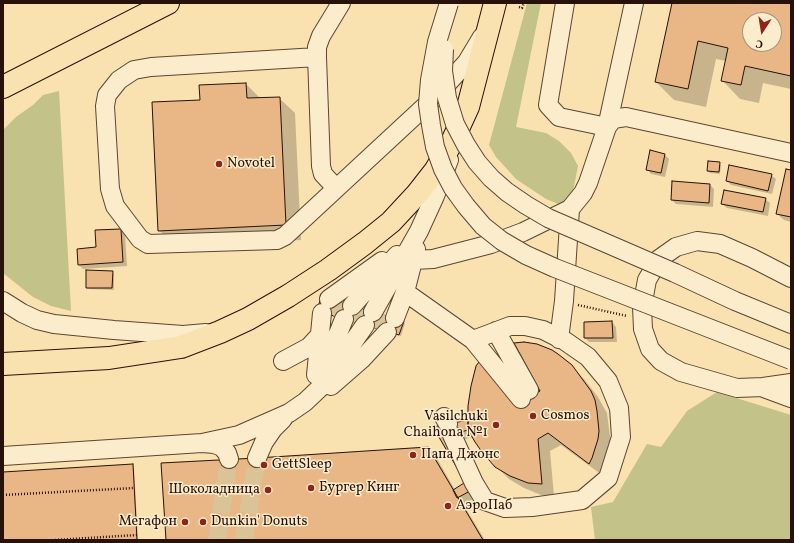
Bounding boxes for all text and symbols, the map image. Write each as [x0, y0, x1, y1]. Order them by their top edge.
north arrow [742, 12, 782, 52]
text: С [755, 35, 765, 51]
place label: Novotel [227, 156, 275, 172]
marker: Novotel [214, 159, 224, 169]
place label: Cosmos [541, 408, 589, 424]
place label: Vasilchuki Chaihona №1 [404, 409, 488, 442]
marker: Cosmos [528, 411, 538, 421]
marker: Vasilchuki Chaihona №1 [491, 420, 501, 430]
place label: Папа Джонс [421, 447, 500, 463]
marker: Папа Джонс [408, 450, 418, 460]
place label: GettSleep [272, 457, 332, 473]
marker: GettSleep [259, 460, 269, 470]
place label: Бургер Кинг [319, 480, 399, 496]
place label: Шоколадница [168, 482, 260, 498]
marker: Бургер Кинг [306, 483, 316, 493]
marker: Шоколадница [263, 485, 273, 495]
place label: АэроПаб [456, 498, 512, 514]
marker: АэроПаб [443, 501, 453, 511]
place label: Мегафон [119, 514, 177, 530]
place label: Dunkin' Donuts [211, 514, 307, 530]
marker: Мегафон [180, 517, 190, 527]
marker: Dunkin' Donuts [198, 517, 208, 527]

